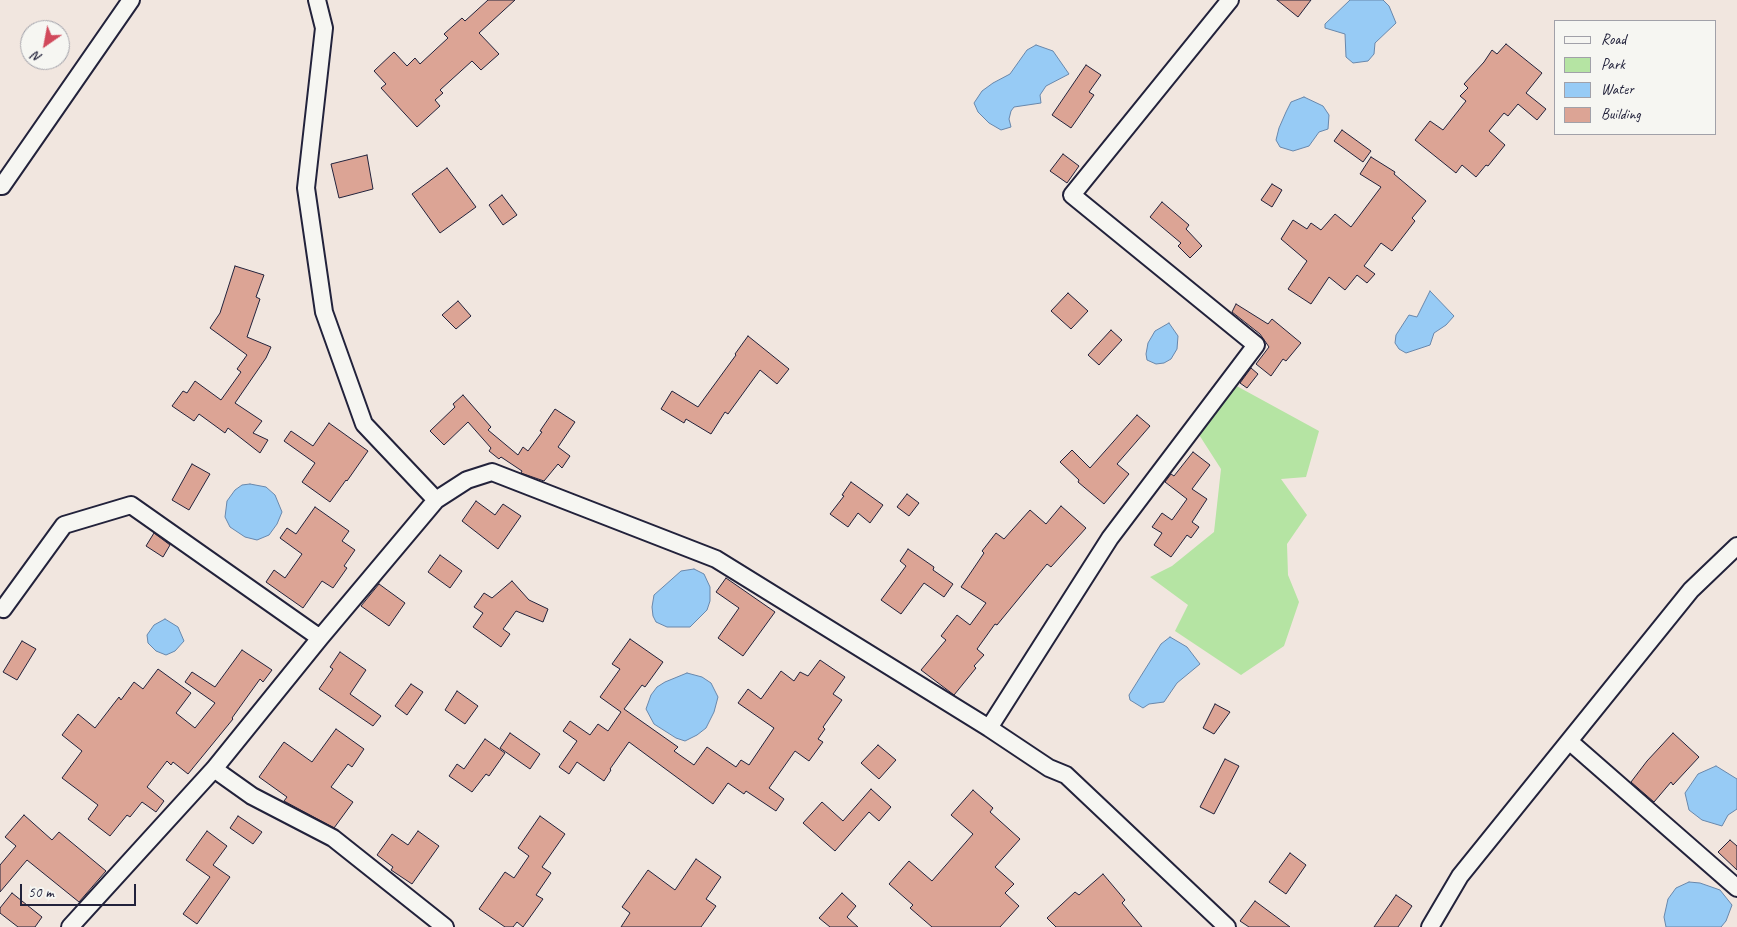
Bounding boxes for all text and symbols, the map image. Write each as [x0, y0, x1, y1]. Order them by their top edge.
north arrow [20, 20, 70, 70]
legend [1554, 20, 1717, 135]
text: Road [1601, 30, 1626, 49]
text: N [29, 48, 45, 67]
text: Park [1601, 55, 1625, 74]
text: Water [1601, 80, 1634, 99]
text: Building [1601, 105, 1640, 124]
scale bar [22, 874, 139, 906]
text: 50 m [28, 883, 54, 902]

